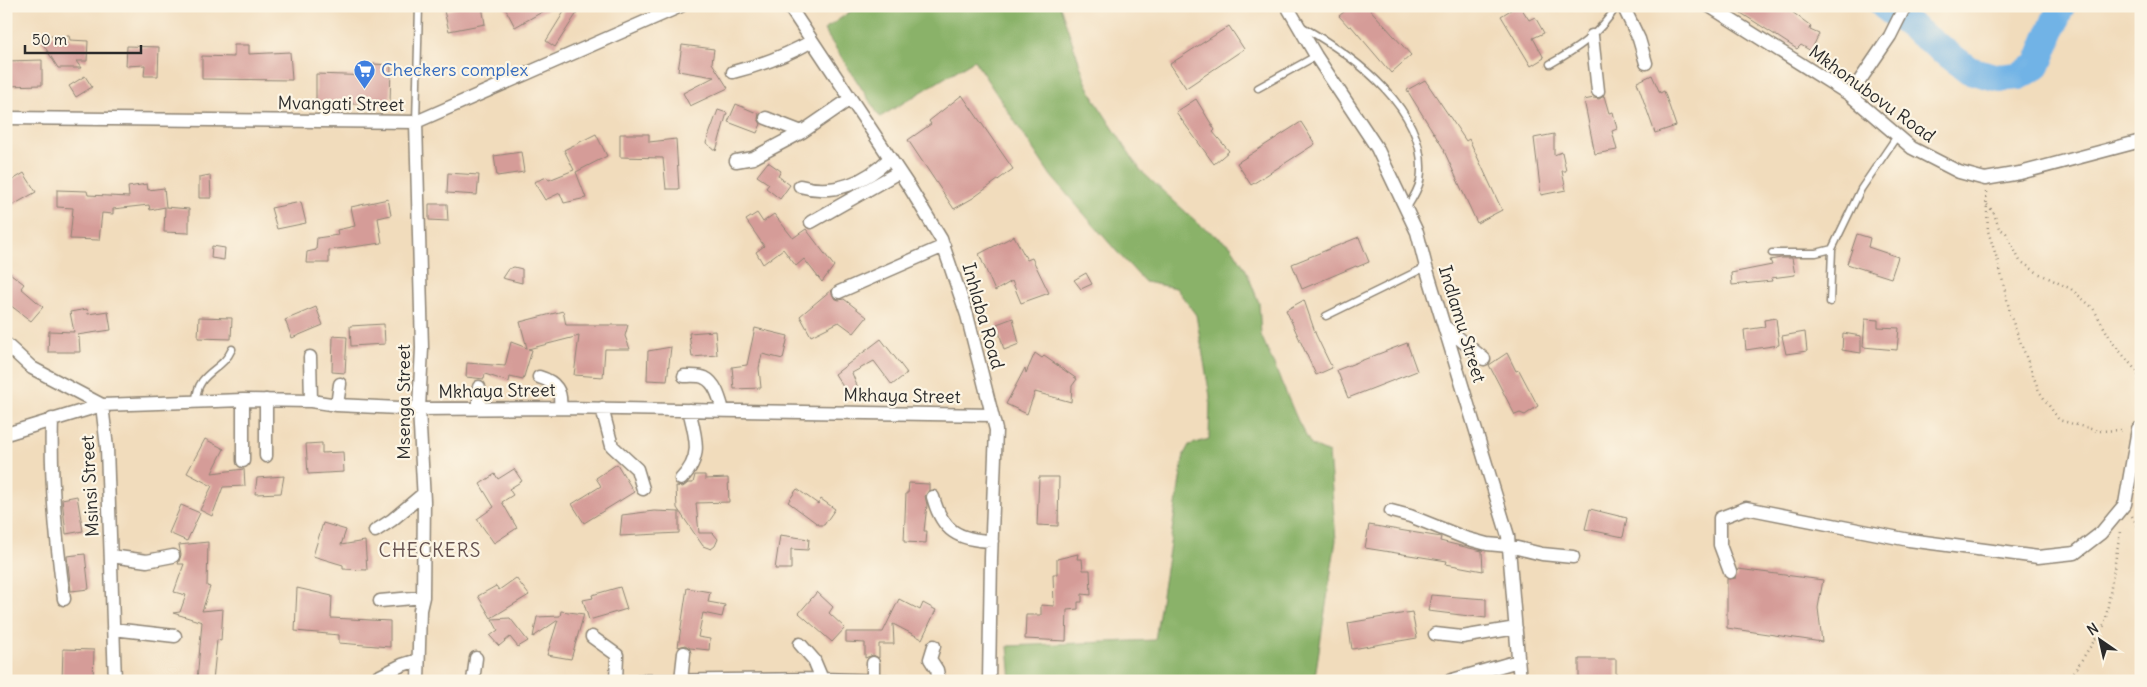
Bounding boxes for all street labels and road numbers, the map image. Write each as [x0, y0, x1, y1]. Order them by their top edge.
street label: Mkhonubovu Road [1805, 40, 1940, 147]
street label: Mvangati Street [278, 91, 405, 116]
street label: Inhlaba Road [957, 260, 1010, 372]
street label: Indlamu Street [1434, 262, 1491, 385]
street label: Msenga Street [392, 344, 415, 460]
street label: Mkhaya Street [438, 378, 556, 403]
street label: Mkhaya Street [843, 383, 961, 408]
street label: Msinsi Street [75, 435, 104, 537]

